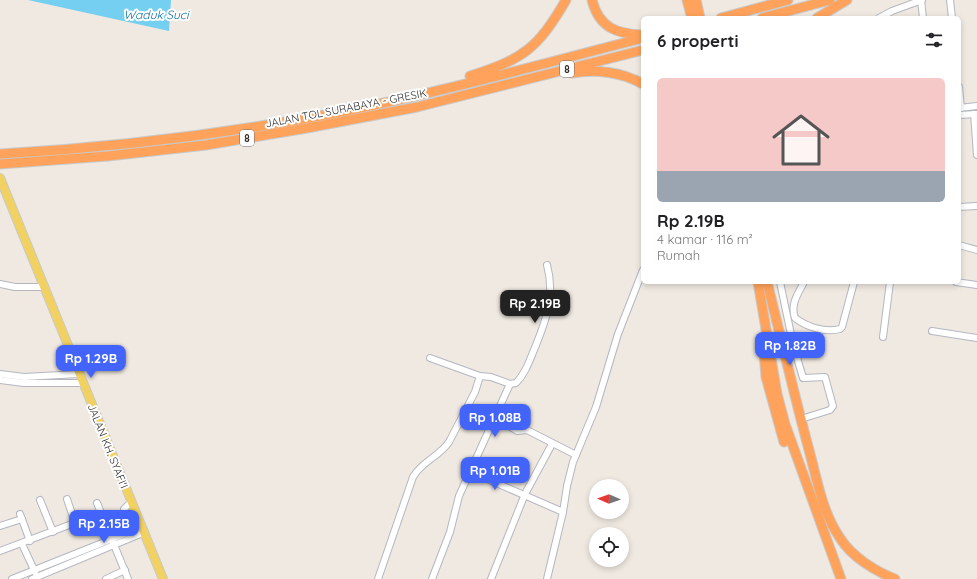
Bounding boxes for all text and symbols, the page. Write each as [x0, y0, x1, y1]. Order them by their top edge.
water label: Waduk Suci [123, 7, 190, 22]
icon: filters [923, 29, 945, 51]
text: 6 properti [657, 30, 739, 51]
road number: 8 [560, 61, 574, 77]
street label: JALAN TOL SURABAYA - GRESIK [264, 85, 428, 131]
icon: home [765, 104, 837, 176]
road number: 8 [240, 130, 254, 146]
text: Rp 2.19B [657, 210, 725, 231]
text: 4 kamar · 116 m² [657, 231, 753, 247]
text: Rumah [657, 247, 700, 263]
pin: Rp 2.19B [494, 290, 576, 324]
text: Rp 2.19B [509, 295, 561, 311]
pin: Rp 1.82B [749, 332, 831, 366]
text: Rp 1.82B [764, 337, 816, 353]
pin: Rp 1.29B [50, 345, 132, 379]
text: Rp 1.29B [65, 350, 117, 366]
street label: JALAN KH. SYAFI'I [85, 402, 131, 490]
pin: Rp 1.08B [454, 404, 536, 438]
text: Rp 1.08B [469, 409, 521, 425]
pin: Rp 1.01B [454, 457, 536, 491]
text: Rp 1.01B [470, 462, 520, 478]
north arrow [589, 479, 629, 519]
map controls [589, 479, 629, 567]
pin: Rp 2.15B [63, 510, 145, 544]
text: Rp 2.15B [78, 515, 130, 531]
button: locate [589, 527, 629, 567]

